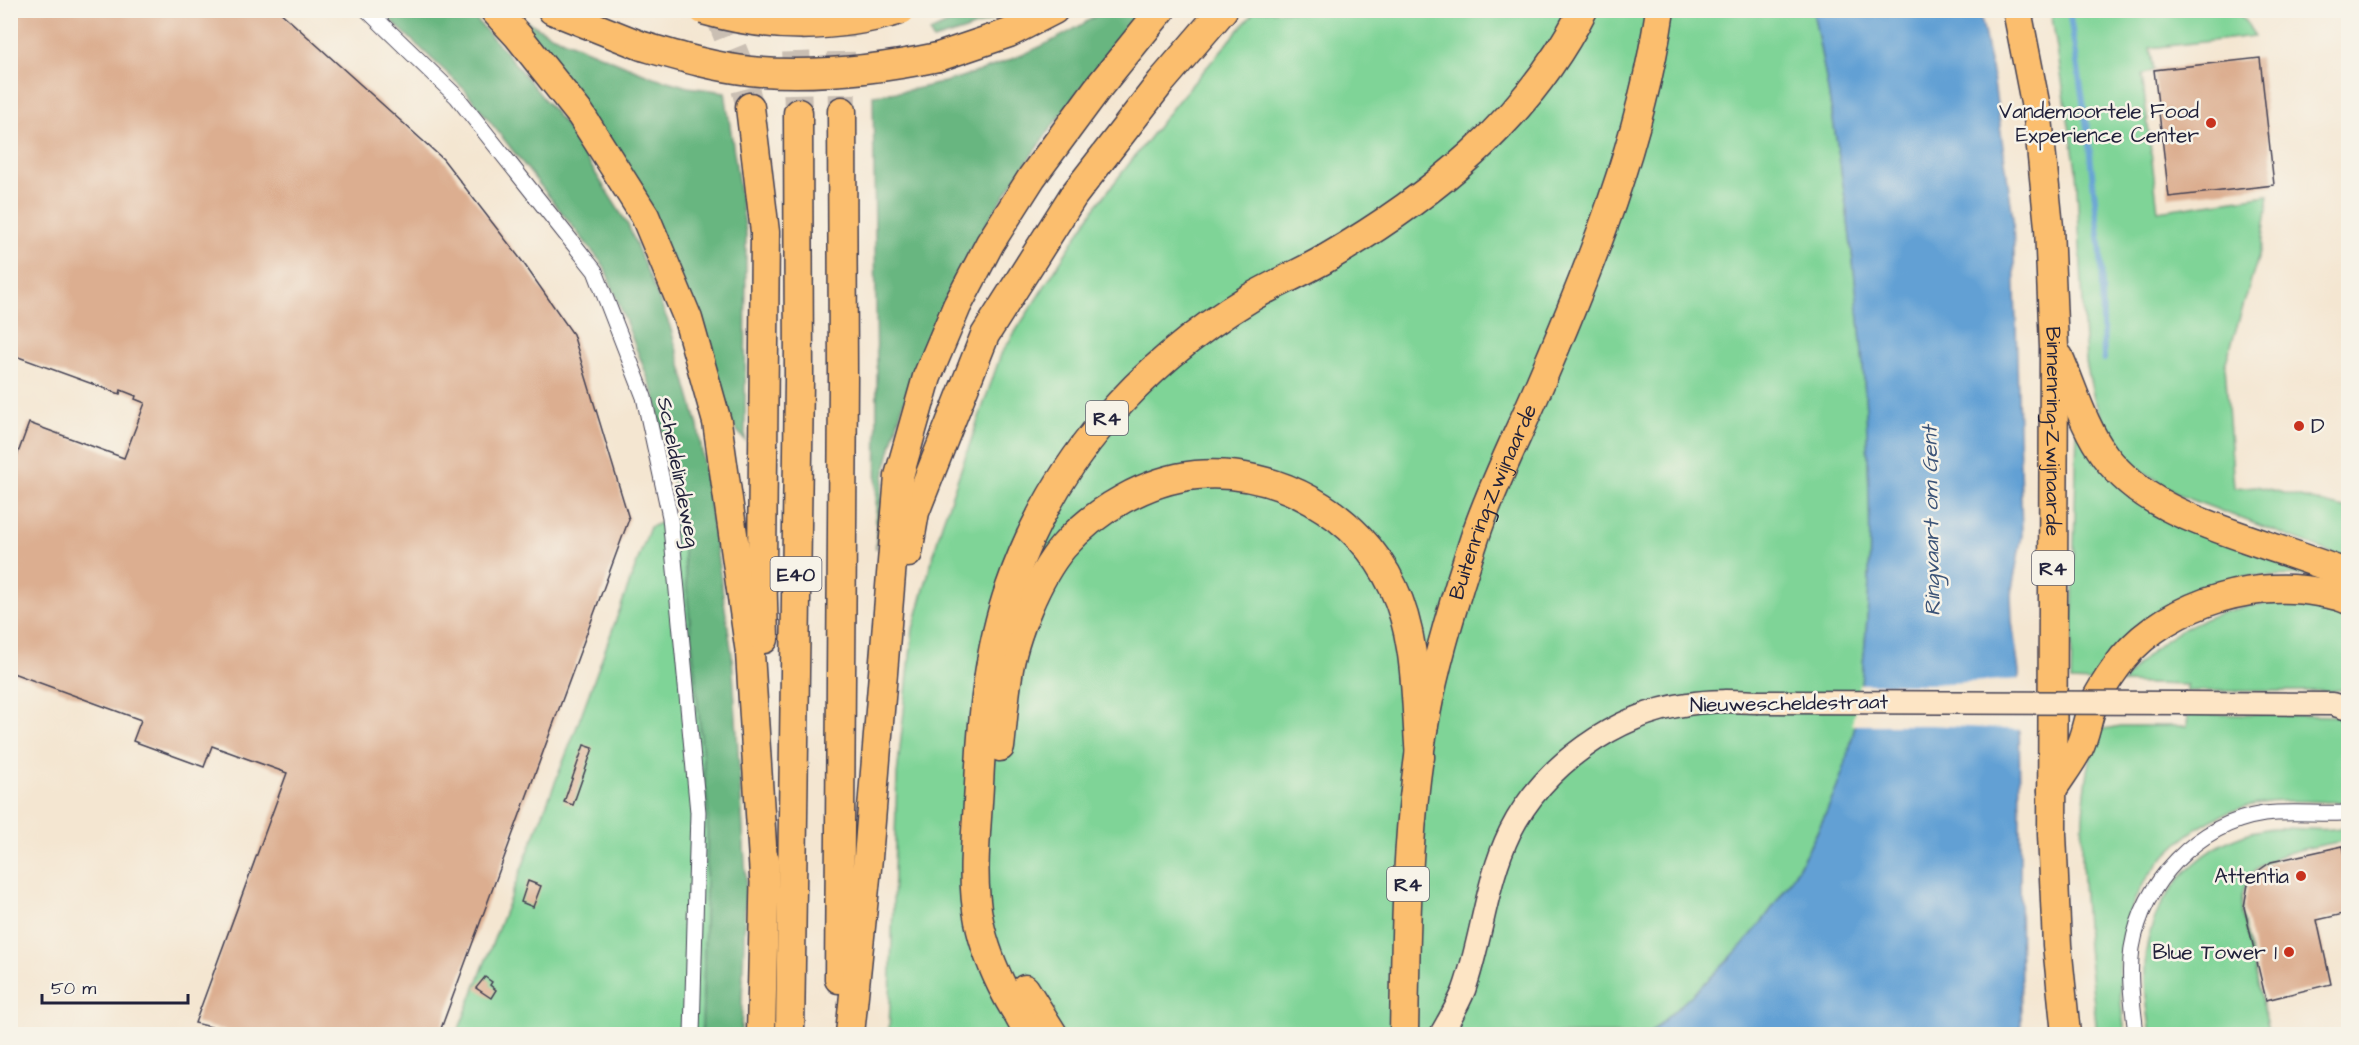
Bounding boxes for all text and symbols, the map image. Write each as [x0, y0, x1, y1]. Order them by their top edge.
place label: Vandemoortele Food Experience Center [1999, 97, 2199, 151]
marker: Vandemoortele Food Experience Center [2204, 116, 2218, 130]
street label: Binnenring-Zwijnaarde [2037, 326, 2068, 536]
street label: Scheldelindeweg [648, 395, 707, 550]
street label: Buitenring-Zwijnaarde [1442, 399, 1544, 603]
road number: R4 [1086, 401, 1128, 435]
place label: D [2311, 412, 2325, 441]
marker: D [2292, 419, 2306, 433]
water label: Ringvaart om Gent [1914, 423, 1950, 616]
road number: R4 [2032, 551, 2074, 585]
road number: E40 [770, 557, 822, 591]
street label: Nieuwescheldestraat [1690, 687, 1889, 720]
place label: Attentia [2214, 862, 2289, 891]
road number: R4 [1387, 867, 1429, 901]
marker: Attentia [2294, 869, 2308, 883]
place label: Blue Tower 1 [2152, 938, 2277, 967]
marker: Blue Tower 1 [2282, 945, 2296, 959]
scale bar [42, 967, 188, 1005]
text: 50 m [51, 976, 96, 1001]

